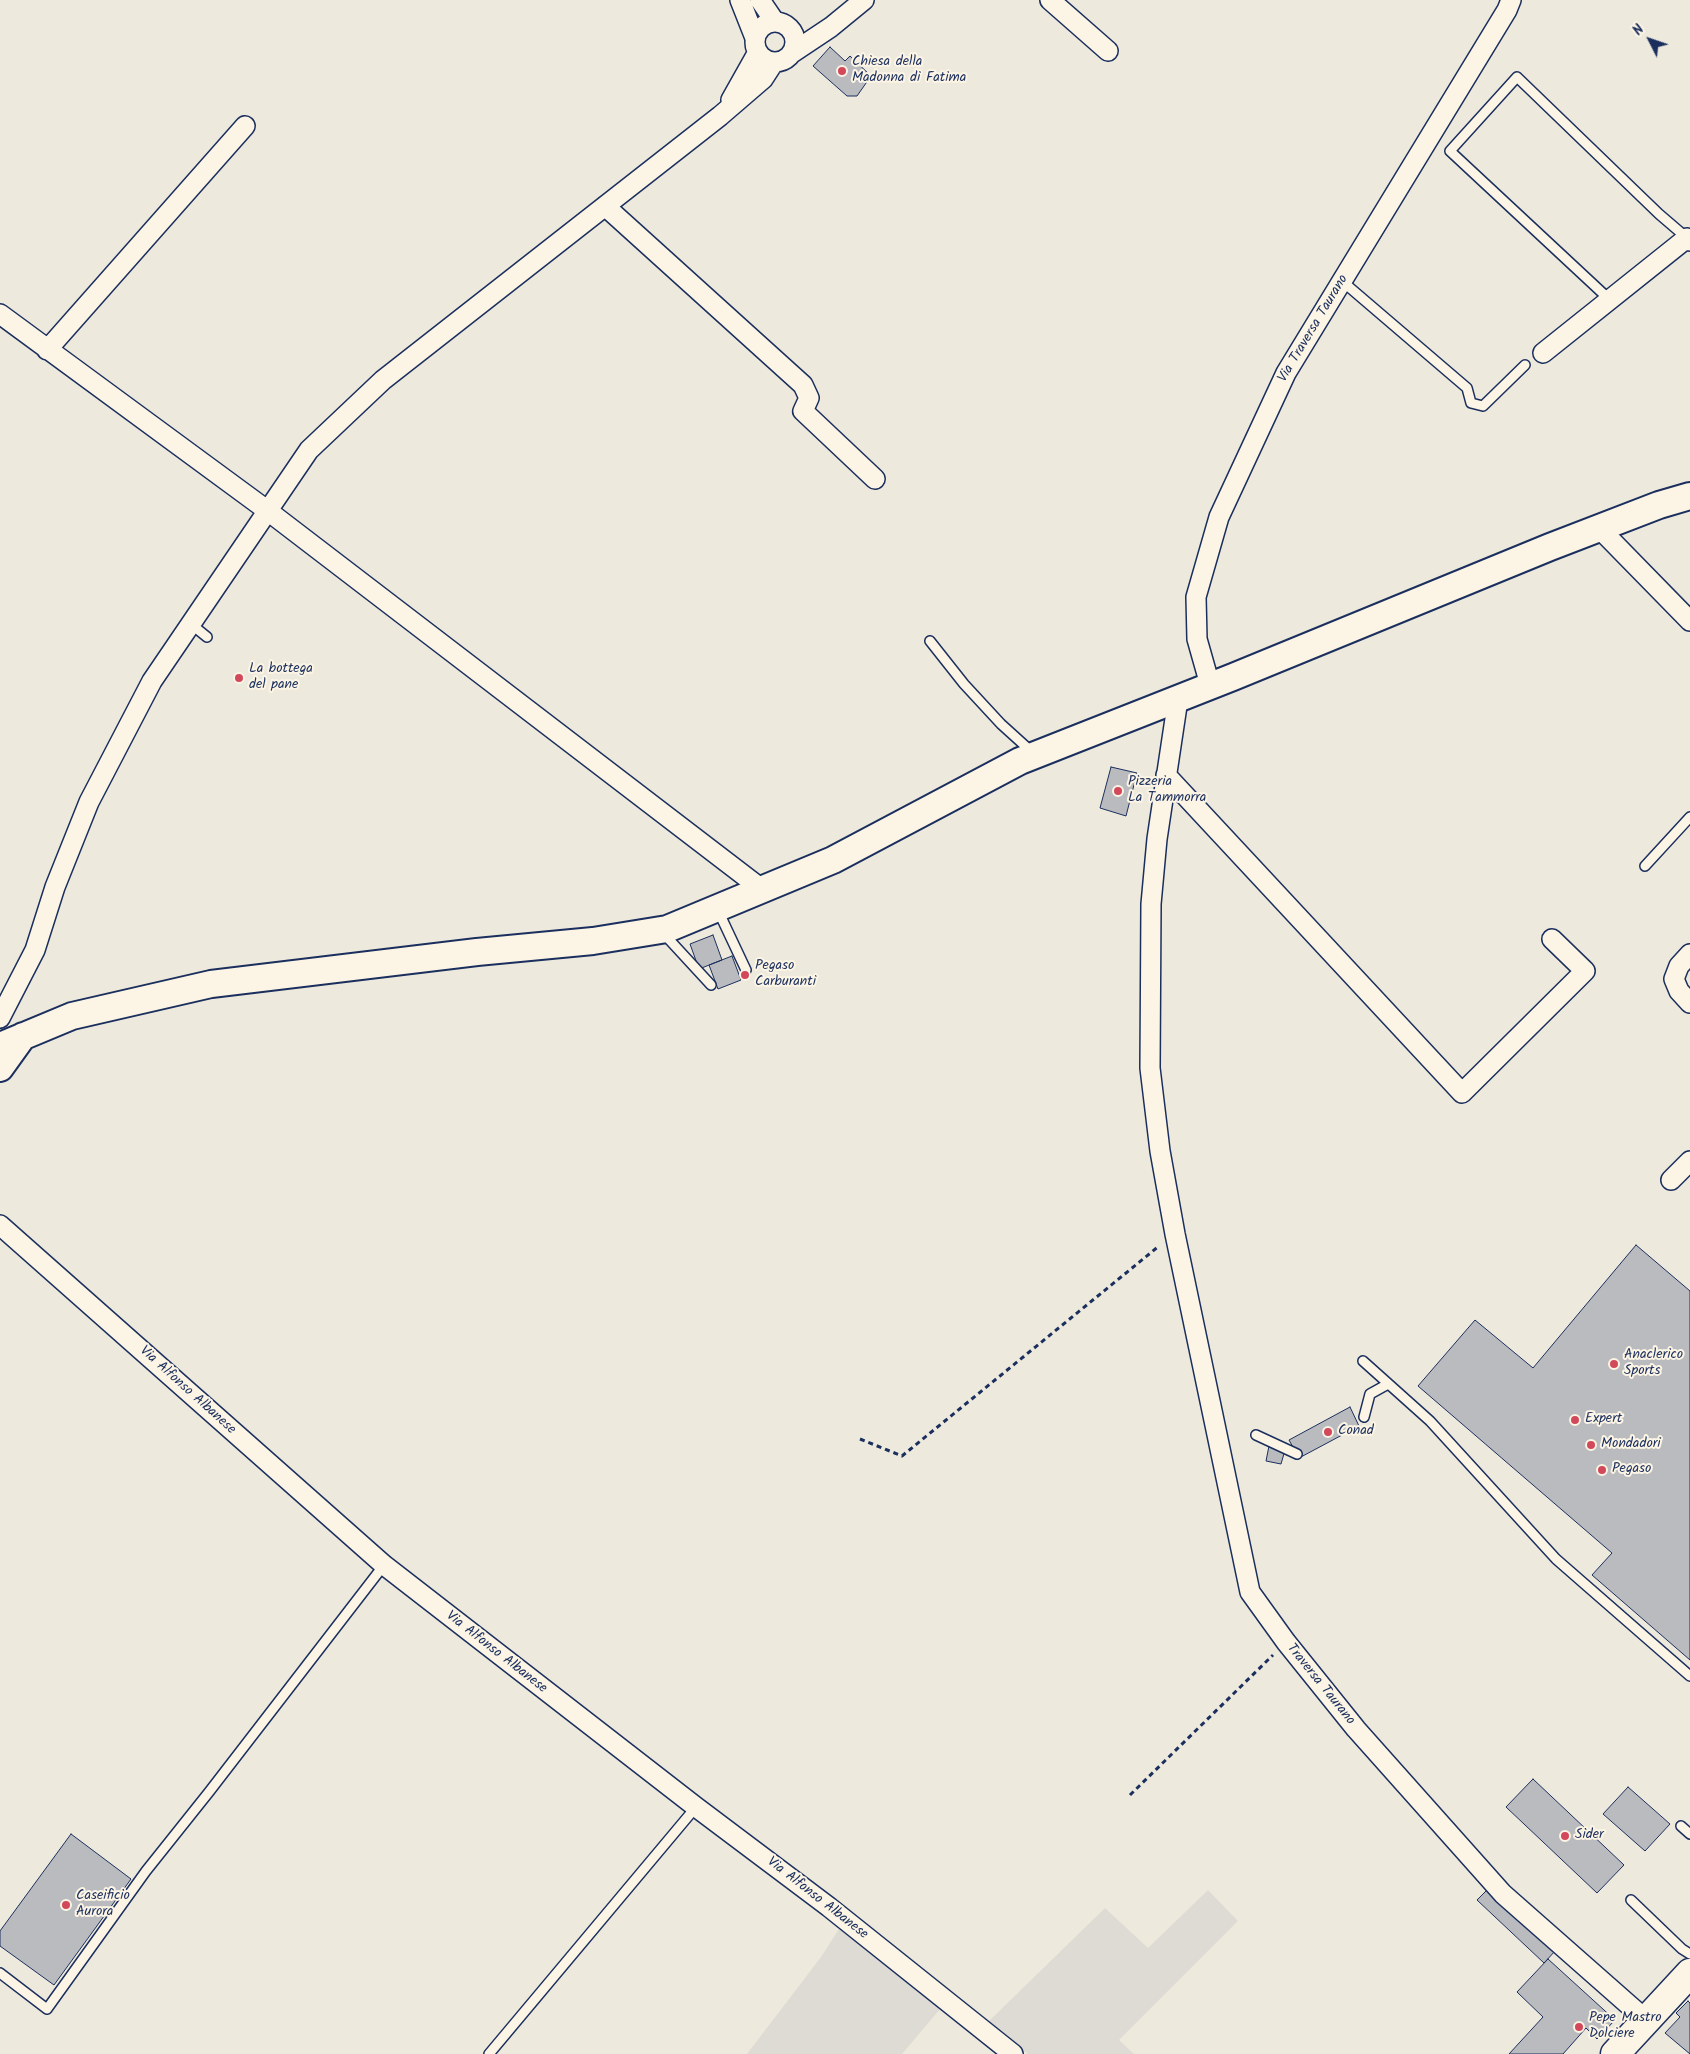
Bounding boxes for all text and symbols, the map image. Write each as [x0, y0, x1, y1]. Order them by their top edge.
north arrow [1625, 15, 1675, 65]
text: N [1627, 20, 1650, 41]
place label: Chiesa della Madonna di Fatima [852, 55, 966, 88]
marker: Chiesa della Madonna di Fatima [836, 65, 848, 77]
street label: Via Traversa Taurano [1275, 272, 1353, 386]
place label: La bottega del pane [249, 662, 313, 694]
marker: La bottega del pane [233, 672, 245, 684]
place label: Pizzeria La Tammorra [1128, 775, 1206, 808]
marker: Pizzeria La Tammorra [1112, 785, 1124, 797]
place label: Pegaso Carburanti [755, 959, 816, 992]
marker: Pegaso Carburanti [739, 969, 751, 981]
street label: Via Alfonso Albanese [135, 1343, 239, 1439]
place label: Anaclerico Sports [1624, 1348, 1683, 1380]
marker: Anaclerico Sports [1608, 1358, 1620, 1370]
place label: Expert [1585, 1412, 1622, 1428]
marker: Expert [1569, 1414, 1581, 1426]
place label: Conad [1338, 1424, 1374, 1440]
marker: Conad [1322, 1426, 1334, 1438]
place label: Mondadori [1601, 1437, 1661, 1453]
marker: Mondadori [1585, 1439, 1597, 1451]
place label: Pegaso [1612, 1462, 1651, 1478]
marker: Pegaso [1596, 1464, 1608, 1476]
street label: Via Alfonso Albanese [442, 1608, 550, 1698]
street label: Traversa Taurano [1282, 1641, 1358, 1729]
place label: Sider [1575, 1828, 1604, 1844]
marker: Sider [1559, 1830, 1571, 1842]
street label: Via Alfonso Albanese [763, 1854, 871, 1944]
place label: Caseificio Aurora [76, 1889, 130, 1921]
marker: Caseificio Aurora [60, 1899, 72, 1911]
place label: Pepe Mastro Dolciere [1589, 2011, 1661, 2044]
marker: Pepe Mastro Dolciere [1573, 2021, 1585, 2033]

